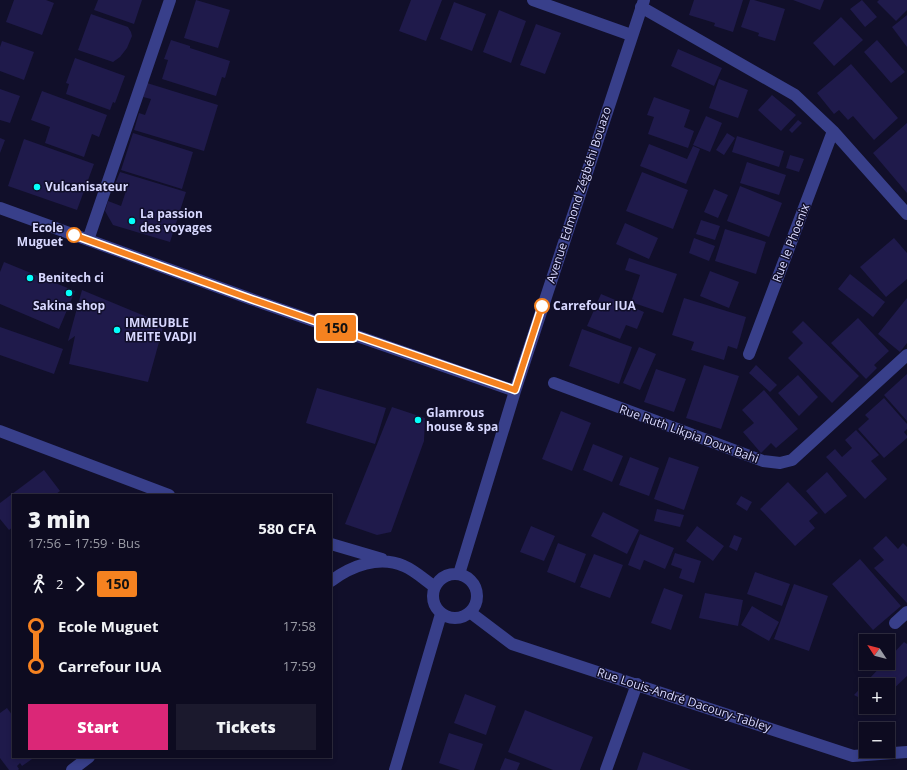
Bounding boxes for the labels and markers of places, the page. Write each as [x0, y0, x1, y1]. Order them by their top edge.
place label: Vulcanisateur [45, 178, 129, 195]
marker: Vulcanisateur [32, 182, 42, 192]
place label: La passion des voyages [140, 205, 212, 236]
marker: La passion des voyages [127, 216, 137, 226]
place label: Ecole Muguet [17, 219, 63, 250]
marker: Ecole Muguet [66, 227, 82, 243]
place label: Benitech ci [38, 269, 104, 286]
marker: Benitech ci [25, 273, 35, 283]
marker: Sakina shop [64, 288, 74, 298]
place label: Sakina shop [33, 297, 105, 314]
place label: Carrefour IUA [553, 297, 636, 314]
marker: Carrefour IUA [534, 298, 550, 314]
place label: IMMEUBLE MEITE VADJI [125, 314, 197, 345]
marker: IMMEUBLE MEITE VADJI [112, 325, 122, 335]
place label: Glamrous house & spa [426, 404, 498, 435]
marker: Glamrous house & spa [413, 415, 423, 425]

